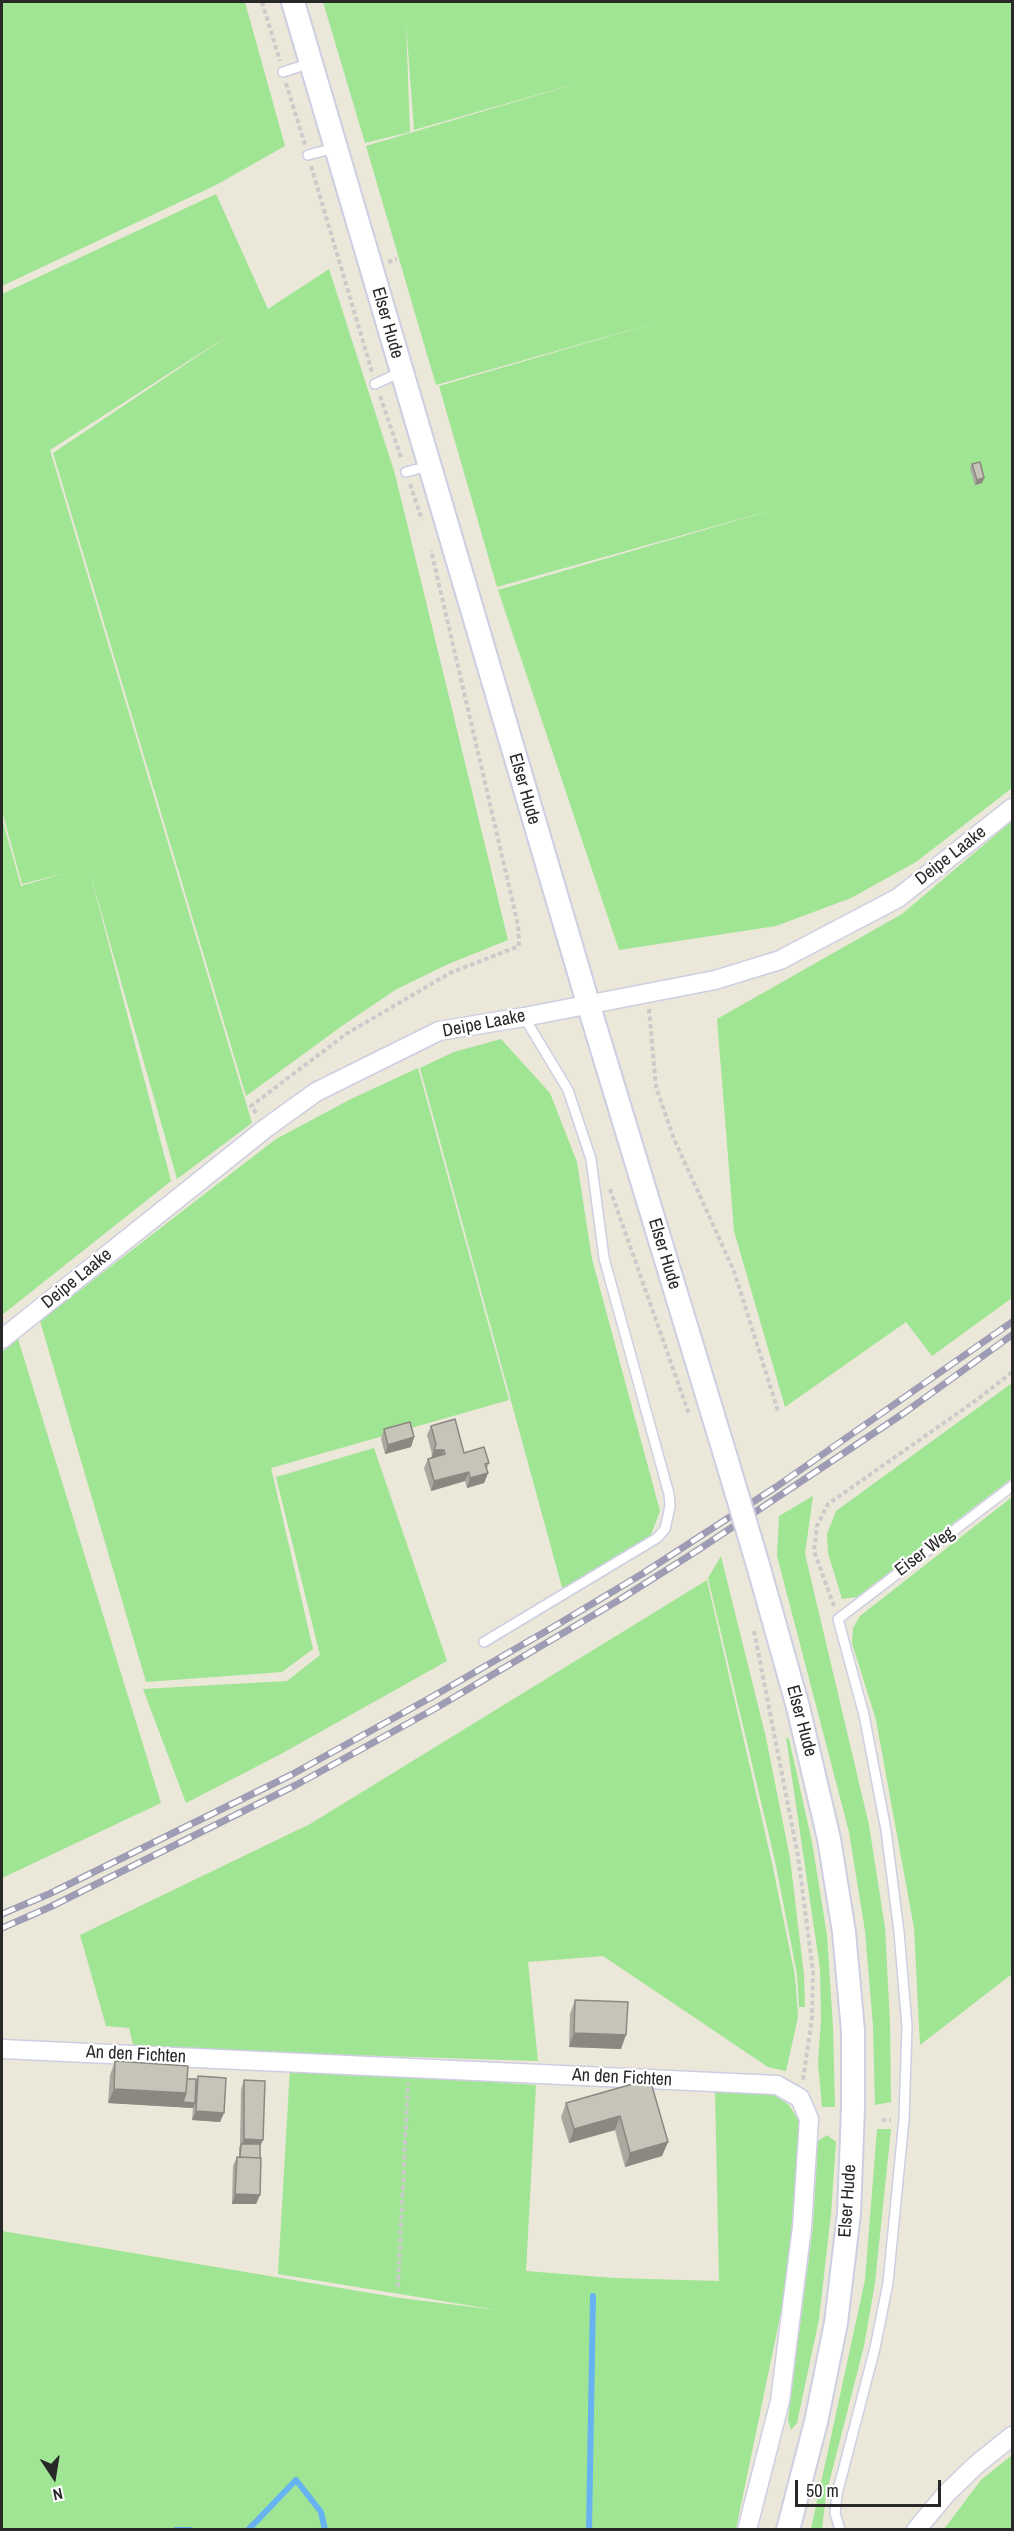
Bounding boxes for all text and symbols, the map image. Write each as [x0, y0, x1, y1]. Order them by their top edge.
street label: Elser Hude [367, 285, 407, 361]
street label: Elser Hude [504, 751, 544, 827]
street label: Deipe Laake [911, 822, 991, 890]
street label: Deipe Laake [441, 1005, 527, 1043]
street label: Elser Hude [643, 1216, 685, 1292]
street label: Deipe Laake [38, 1244, 116, 1314]
street label: Eiser Weg [891, 1523, 959, 1581]
street label: Elser Hude [781, 1683, 821, 1759]
street label: An den Fichten [85, 2042, 187, 2068]
street label: An den Fichten [571, 2065, 673, 2091]
street label: Elser Hude [835, 2164, 861, 2238]
north arrow [24, 2447, 84, 2507]
scale bar [798, 2468, 944, 2506]
text: 50 m [806, 2478, 839, 2503]
text: N [51, 2483, 65, 2506]

